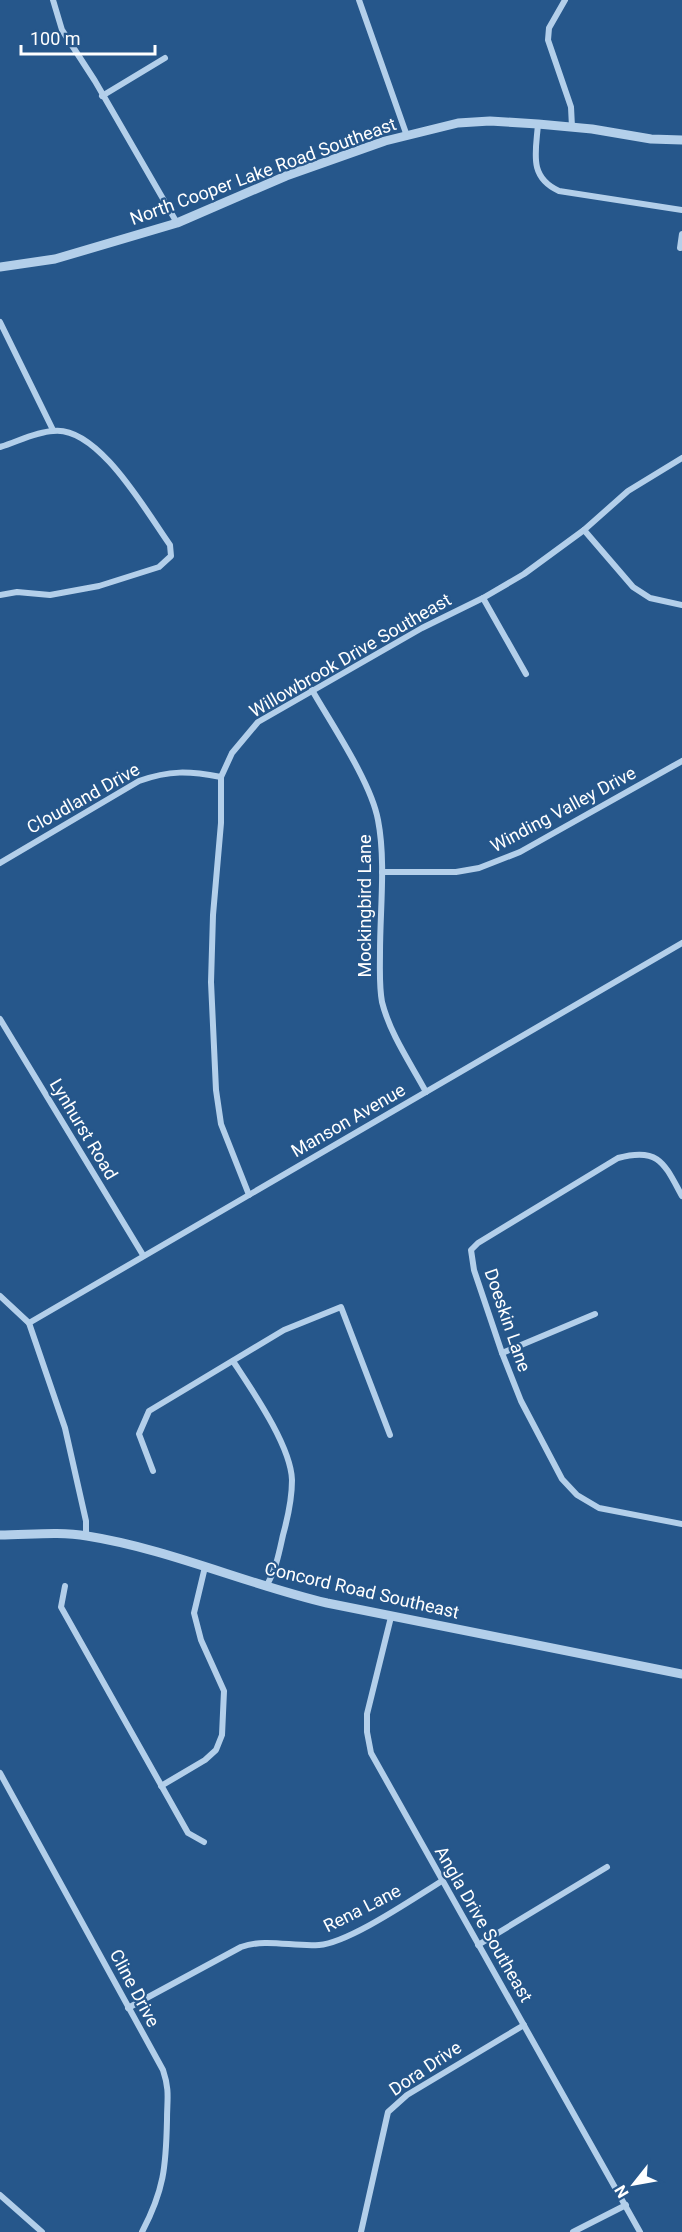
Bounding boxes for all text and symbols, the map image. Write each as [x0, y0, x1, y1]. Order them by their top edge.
scale bar [21, 18, 154, 56]
text: 100 m [30, 28, 81, 49]
street label: North Cooper Lake Road Southeast [127, 113, 399, 229]
street label: Willowbrook Drive Southeast [246, 589, 455, 721]
street label: Cloudland Drive [23, 758, 143, 838]
street label: Winding Valley Drive [487, 762, 639, 856]
street label: Mockingbird Lane [354, 835, 375, 977]
street label: Lynhurst Road [46, 1075, 122, 1183]
street label: Manson Avenue [287, 1079, 409, 1161]
street label: Doeskin Lane [481, 1266, 535, 1374]
street label: Concord Road Southeast [263, 1557, 461, 1623]
street label: Angla Drive Southeast [431, 1842, 537, 2006]
street label: Rena Lane [320, 1880, 404, 1936]
street label: Cline Drive [106, 1946, 164, 2030]
street label: Dora Drive [385, 2036, 465, 2100]
north arrow [604, 2154, 664, 2214]
text: N [611, 2182, 633, 2201]

